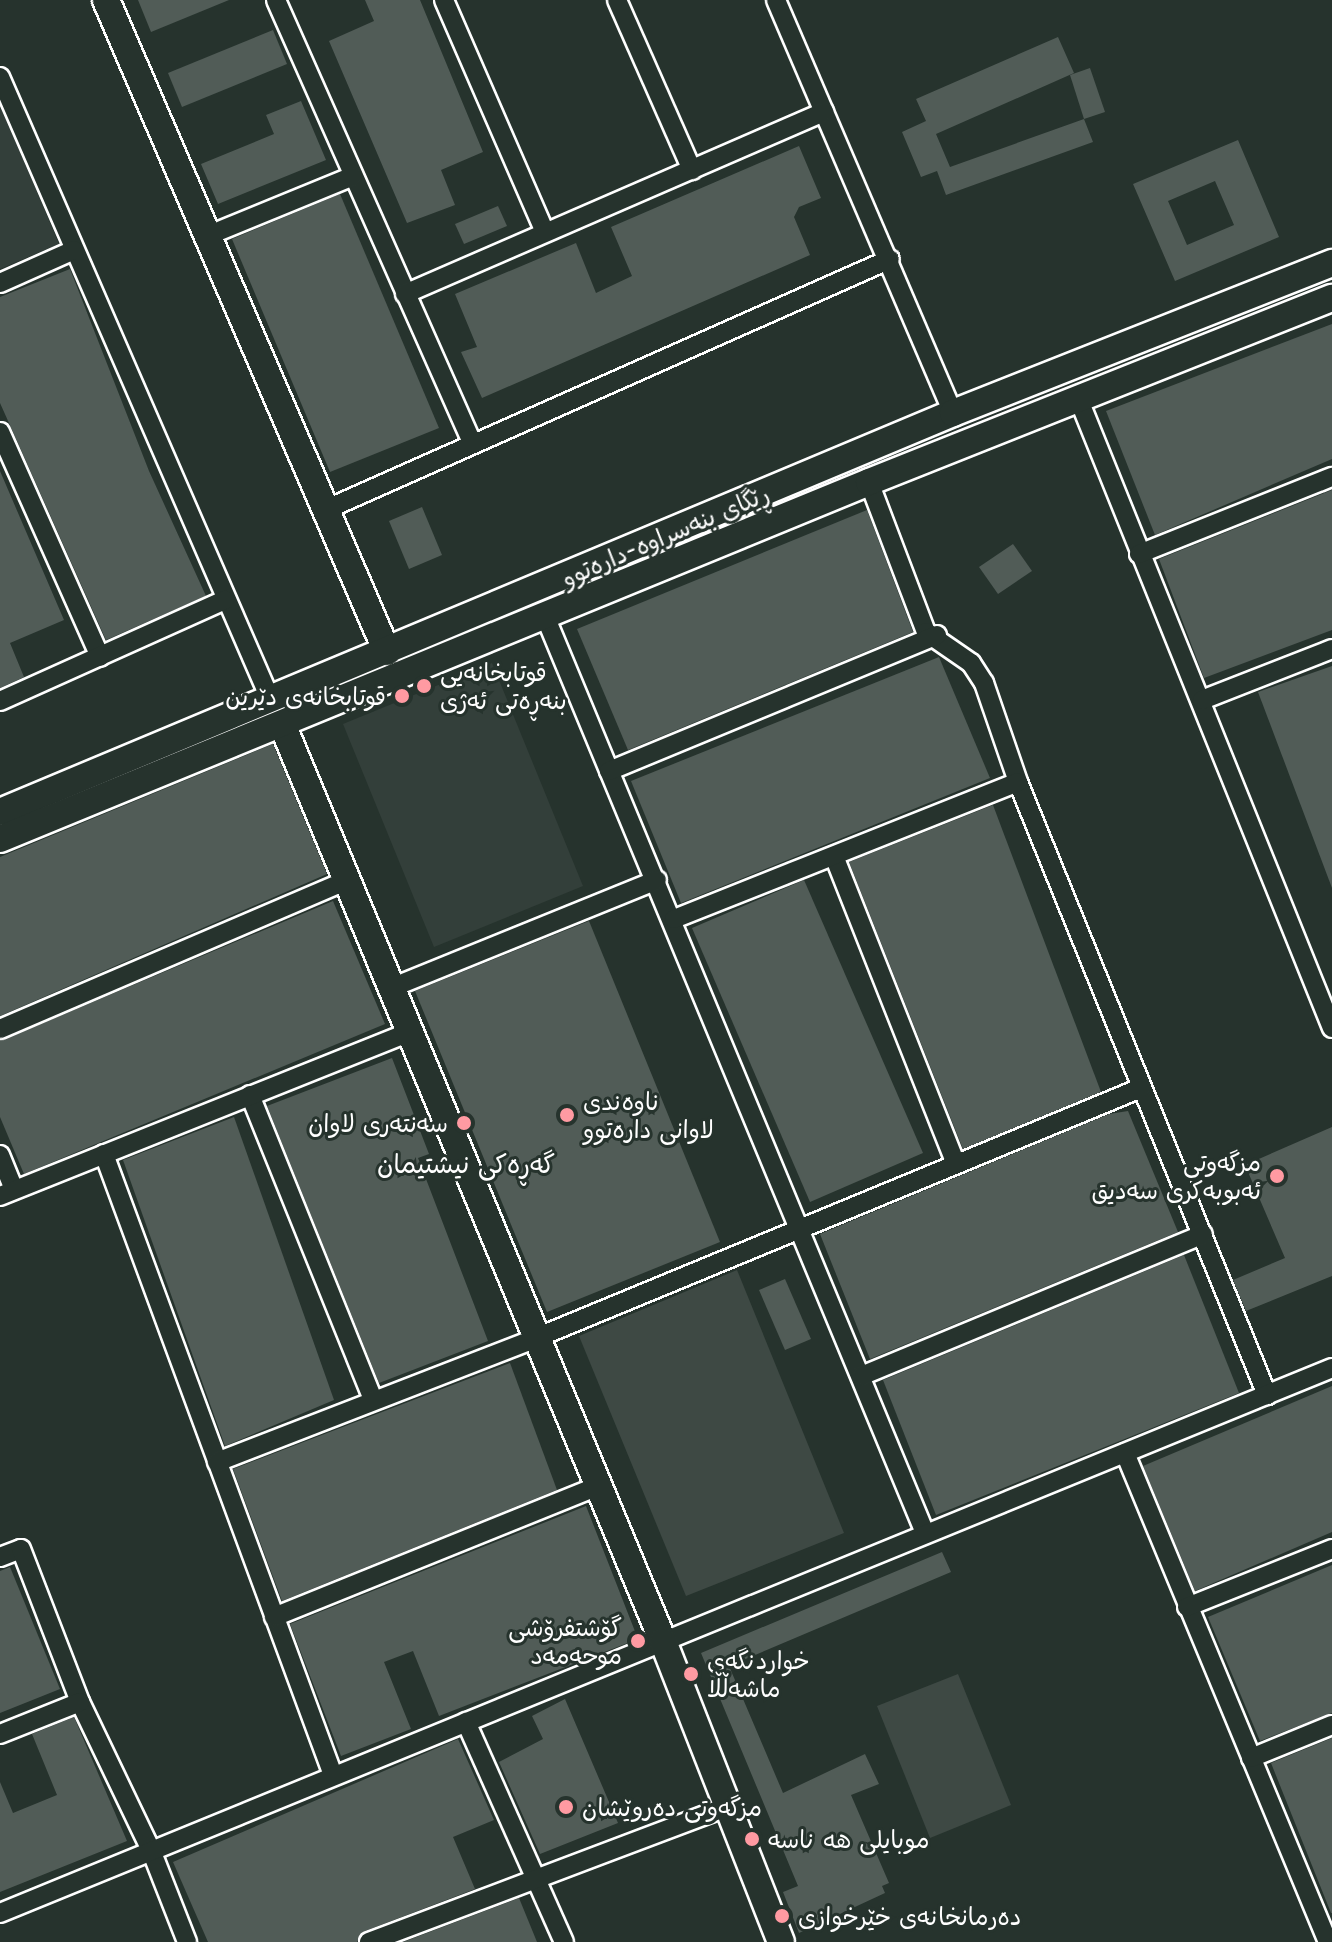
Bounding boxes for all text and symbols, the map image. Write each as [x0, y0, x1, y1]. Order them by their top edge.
street label: ڕێگای بنەسراوە-دارەتوو [557, 478, 773, 592]
place label: قوتابخانەیی بنەڕەتی ئەژی [440, 658, 567, 714]
marker: قوتابخانەیی بنەڕەتی ئەژی [415, 677, 433, 695]
place label: قوتابخانەى دێرین [225, 682, 386, 710]
marker: قوتابخانەى دێرین [393, 687, 411, 705]
place label: ناوەندی لاوانی دارەتوو [583, 1087, 714, 1143]
marker: ناوەندی لاوانی دارەتوو [558, 1106, 576, 1124]
place label: سەنتەری لاوان [308, 1109, 448, 1137]
marker: سەنتەری لاوان [455, 1114, 473, 1132]
district label: گەڕەکی نیشتیمان [377, 1147, 555, 1179]
place label: مزگەوتی ئەبوبەکری سەدیق [1091, 1148, 1261, 1204]
marker: مزگەوتی ئەبوبەکری سەدیق [1268, 1167, 1286, 1185]
place label: گۆشتفرۆشی موحەمەد [508, 1613, 622, 1669]
marker: گۆشتفرۆشی موحەمەد [629, 1632, 647, 1650]
place label: خواردنگەی ماشەڵڵا [707, 1646, 810, 1702]
marker: خواردنگەی ماشەڵڵا [682, 1665, 700, 1683]
place label: مزگەوتی دەروێشان [582, 1793, 762, 1821]
marker: مزگەوتی دەروێشان [557, 1798, 575, 1816]
place label: موبایلی هه ناسه [768, 1825, 929, 1853]
marker: موبایلی هه ناسه [743, 1830, 761, 1848]
place label: دەرمانخانەی خێرخوازی [798, 1902, 1021, 1930]
marker: دەرمانخانەی خێرخوازی [773, 1907, 791, 1925]

